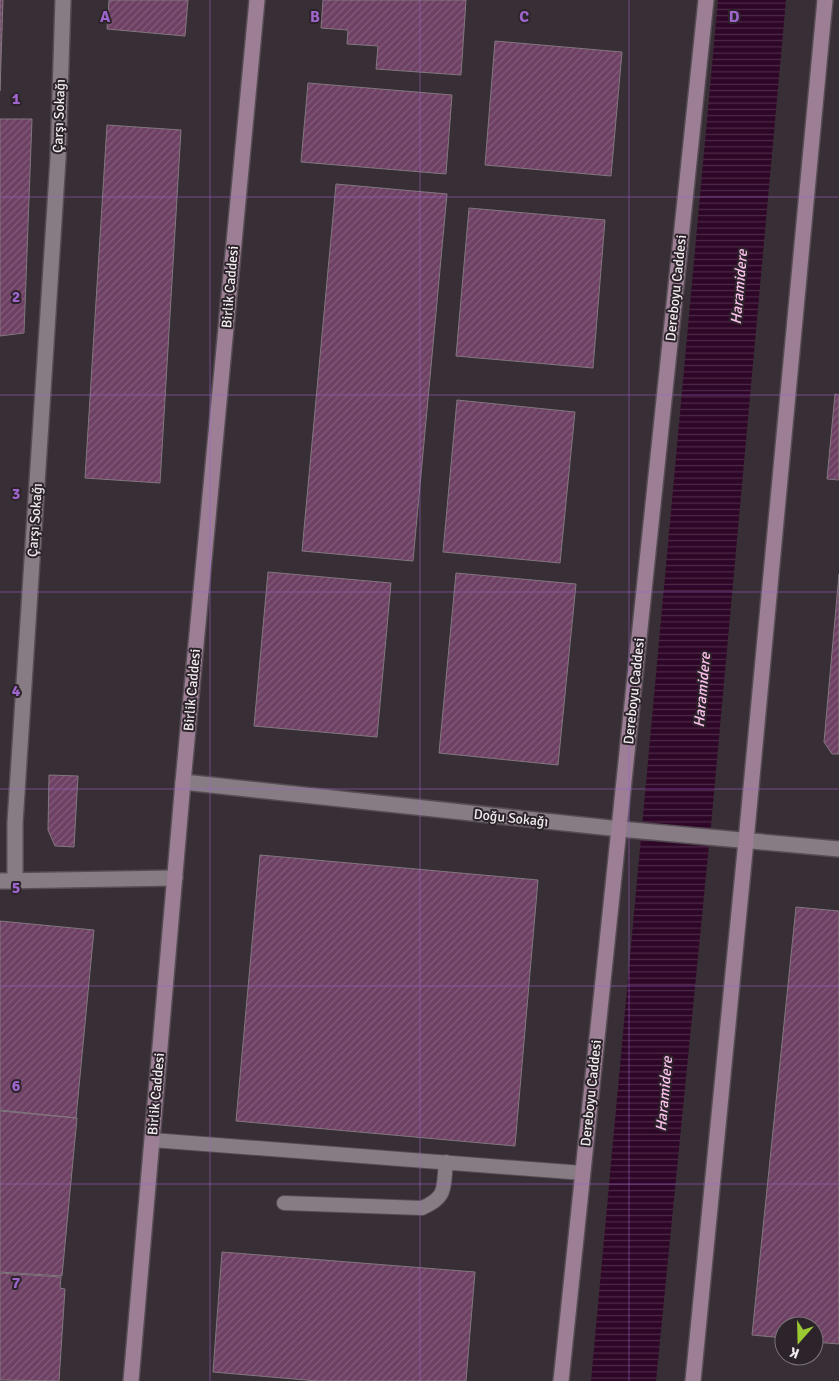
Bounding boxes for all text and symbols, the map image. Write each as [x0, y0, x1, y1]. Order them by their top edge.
text: A [100, 7, 111, 27]
text: B [310, 7, 320, 27]
text: C [519, 7, 529, 27]
text: D [729, 7, 740, 27]
street label: Çarşı Sokağı [49, 79, 69, 153]
text: 1 [12, 89, 21, 109]
street label: Dereboyu Caddesi [662, 234, 690, 342]
street label: Birlik Caddesi [218, 245, 242, 329]
water label: Haramidere [727, 247, 751, 325]
text: 2 [12, 287, 20, 307]
street label: Çarşı Sokağı [24, 483, 46, 557]
text: 3 [12, 484, 20, 504]
street label: Dereboyu Caddesi [620, 637, 648, 745]
street label: Birlik Caddesi [180, 648, 204, 732]
water label: Haramidere [690, 650, 714, 728]
text: 4 [12, 681, 21, 701]
street label: Doğu Sokağı [473, 806, 549, 830]
text: 5 [12, 878, 20, 898]
street label: Dereboyu Caddesi [577, 1039, 605, 1147]
street label: Birlik Caddesi [144, 1052, 168, 1136]
water label: Haramidere [652, 1054, 676, 1132]
text: 6 [12, 1076, 21, 1096]
text: 7 [12, 1273, 21, 1293]
north arrow [774, 1316, 824, 1366]
text: K [787, 1343, 802, 1362]

